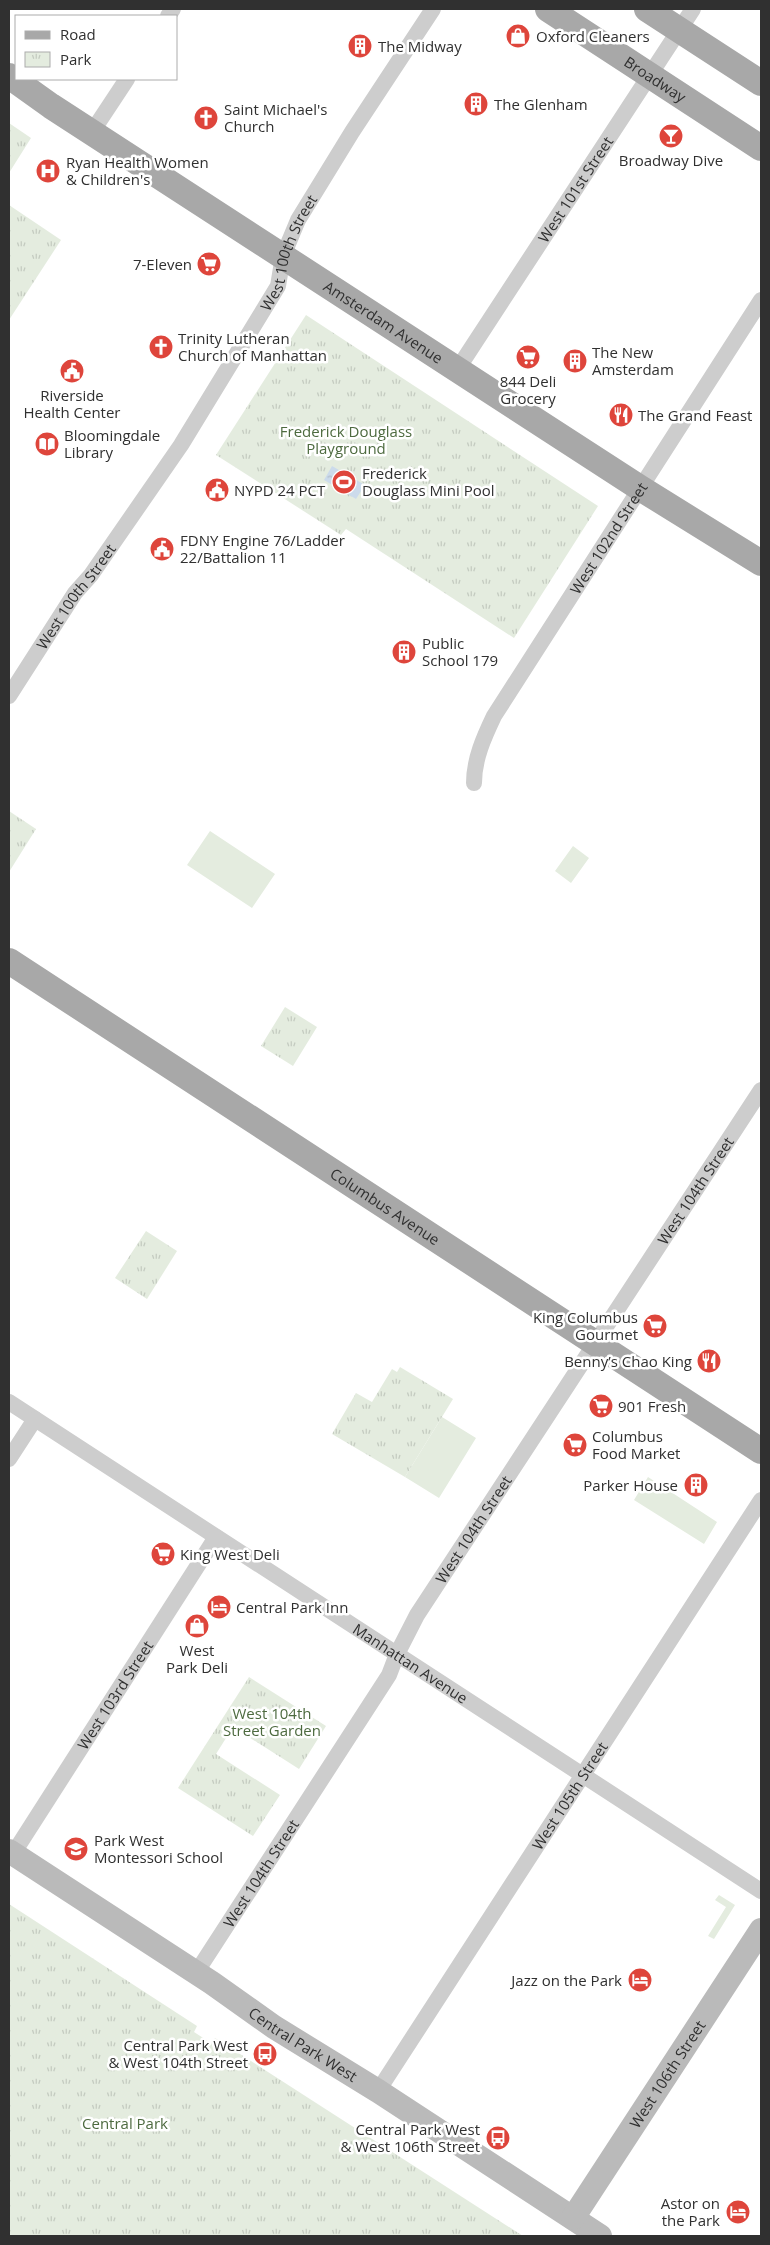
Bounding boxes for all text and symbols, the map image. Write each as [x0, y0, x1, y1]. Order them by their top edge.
legend [15, 15, 178, 80]
shop icon: Oxford Cleaners [505, 23, 531, 49]
text: Road [60, 24, 96, 44]
place label: Oxford Cleaners [536, 26, 650, 46]
building icon: The Midway [347, 33, 373, 59]
place label: The Midway [378, 36, 462, 56]
text: Park [60, 49, 91, 69]
street label: Broadway [620, 51, 690, 107]
building icon: The Glenham [463, 91, 489, 117]
place label: The Glenham [494, 94, 588, 114]
place label: Saint Michael's Church [224, 99, 327, 136]
church icon: Saint Michael's Church [193, 105, 219, 131]
bar icon: Broadway Dive [658, 123, 684, 149]
street label: West 101st Street [533, 132, 617, 246]
place label: Broadway Dive [619, 150, 723, 170]
place label: Ryan Health Women & Children's [66, 152, 209, 189]
hospital icon: Ryan Health Women & Children's [35, 158, 61, 184]
street label: West 100th Street [255, 191, 321, 314]
supermarket icon: 7-Eleven [196, 251, 222, 277]
place label: 7-Eleven [133, 254, 192, 274]
street label: Amsterdam Avenue [320, 276, 447, 368]
place label: Trinity Lutheran Church of Manhattan [178, 328, 327, 365]
church icon: Trinity Lutheran Church of Manhattan [148, 334, 174, 360]
place label: The New Amsterdam [592, 342, 674, 379]
supermarket icon: 844 Deli Grocery [515, 344, 541, 370]
building icon: The New Amsterdam [562, 348, 588, 374]
public building icon: Riverside Health Center [59, 358, 85, 384]
place label: 844 Deli Grocery [500, 371, 556, 408]
place label: Riverside Health Center [23, 385, 121, 422]
restaurant icon: The Grand Feast [608, 402, 634, 428]
place label: The Grand Feast [638, 405, 752, 425]
park label: Frederick Douglass Playground [280, 421, 412, 458]
place label: Bloomingdale Library [64, 425, 160, 462]
library icon: Bloomingdale Library [34, 431, 60, 457]
place label: Frederick Douglass Mini Pool [362, 463, 495, 500]
sports icon: Frederick Douglass Mini Pool [331, 469, 357, 495]
public building icon: NYPD 24 PCT [204, 477, 230, 503]
street label: West 102nd Street [565, 478, 651, 598]
place label: NYPD 24 PCT [234, 480, 326, 500]
place label: FDNY Engine 76/Ladder 22/Battalion 11 [180, 530, 345, 567]
public building icon: FDNY Engine 76/Ladder 22/Battalion 11 [149, 536, 175, 562]
street label: West 100th Street [32, 540, 120, 653]
place label: Public School 179 [422, 633, 498, 670]
building icon: Public School 179 [391, 639, 417, 665]
street label: West 104th Street [653, 1133, 738, 1248]
street label: Columbus Avenue [326, 1163, 444, 1249]
place label: King Columbus Gourmet [533, 1307, 638, 1344]
supermarket icon: King Columbus Gourmet [642, 1313, 668, 1339]
restaurant icon: Benny’s Chao King [696, 1348, 722, 1374]
place label: Benny’s Chao King [564, 1351, 692, 1371]
supermarket icon: 901 Fresh [588, 1393, 614, 1419]
place label: 901 Fresh [618, 1396, 686, 1416]
place label: Columbus Food Market [592, 1426, 680, 1463]
supermarket icon: Columbus Food Market [562, 1432, 588, 1458]
street label: West 104th Street [431, 1471, 516, 1587]
building icon: Parker House [683, 1472, 709, 1498]
place label: Parker House [583, 1475, 678, 1495]
supermarket icon: King West Deli [150, 1541, 176, 1567]
place label: King West Deli [180, 1544, 280, 1564]
hotel icon: Central Park Inn [206, 1594, 232, 1620]
place label: Central Park Inn [236, 1597, 348, 1617]
shop icon: West Park Deli [184, 1613, 210, 1639]
street label: Manhattan Avenue [349, 1618, 472, 1708]
street label: West 103rd Street [73, 1637, 157, 1753]
place label: West Park Deli [166, 1640, 228, 1677]
park label: West 104th Street Garden [223, 1703, 321, 1740]
street label: West 105th Street [527, 1738, 612, 1853]
street label: West 104th Street [218, 1815, 303, 1931]
place label: Park West Montessori School [94, 1830, 223, 1867]
school or university icon: Park West Montessori School [63, 1836, 89, 1862]
hotel icon: Jazz on the Park [627, 1967, 653, 1993]
place label: Jazz on the Park [509, 1970, 622, 1990]
street label: Central Park West [245, 2002, 361, 2086]
street label: West 106th Street [625, 2016, 710, 2132]
place label: Central Park West & West 104th Street [108, 2035, 248, 2072]
bus stop icon: Central Park West & West 104th Street [252, 2041, 278, 2067]
park label: Central Park [82, 2113, 168, 2133]
place label: Central Park West & West 106th Street [340, 2119, 480, 2156]
bus stop icon: Central Park West & West 106th Street [485, 2125, 511, 2151]
place label: Astor on the Park [661, 2193, 720, 2230]
hotel icon: Astor on the Park [725, 2199, 751, 2225]

